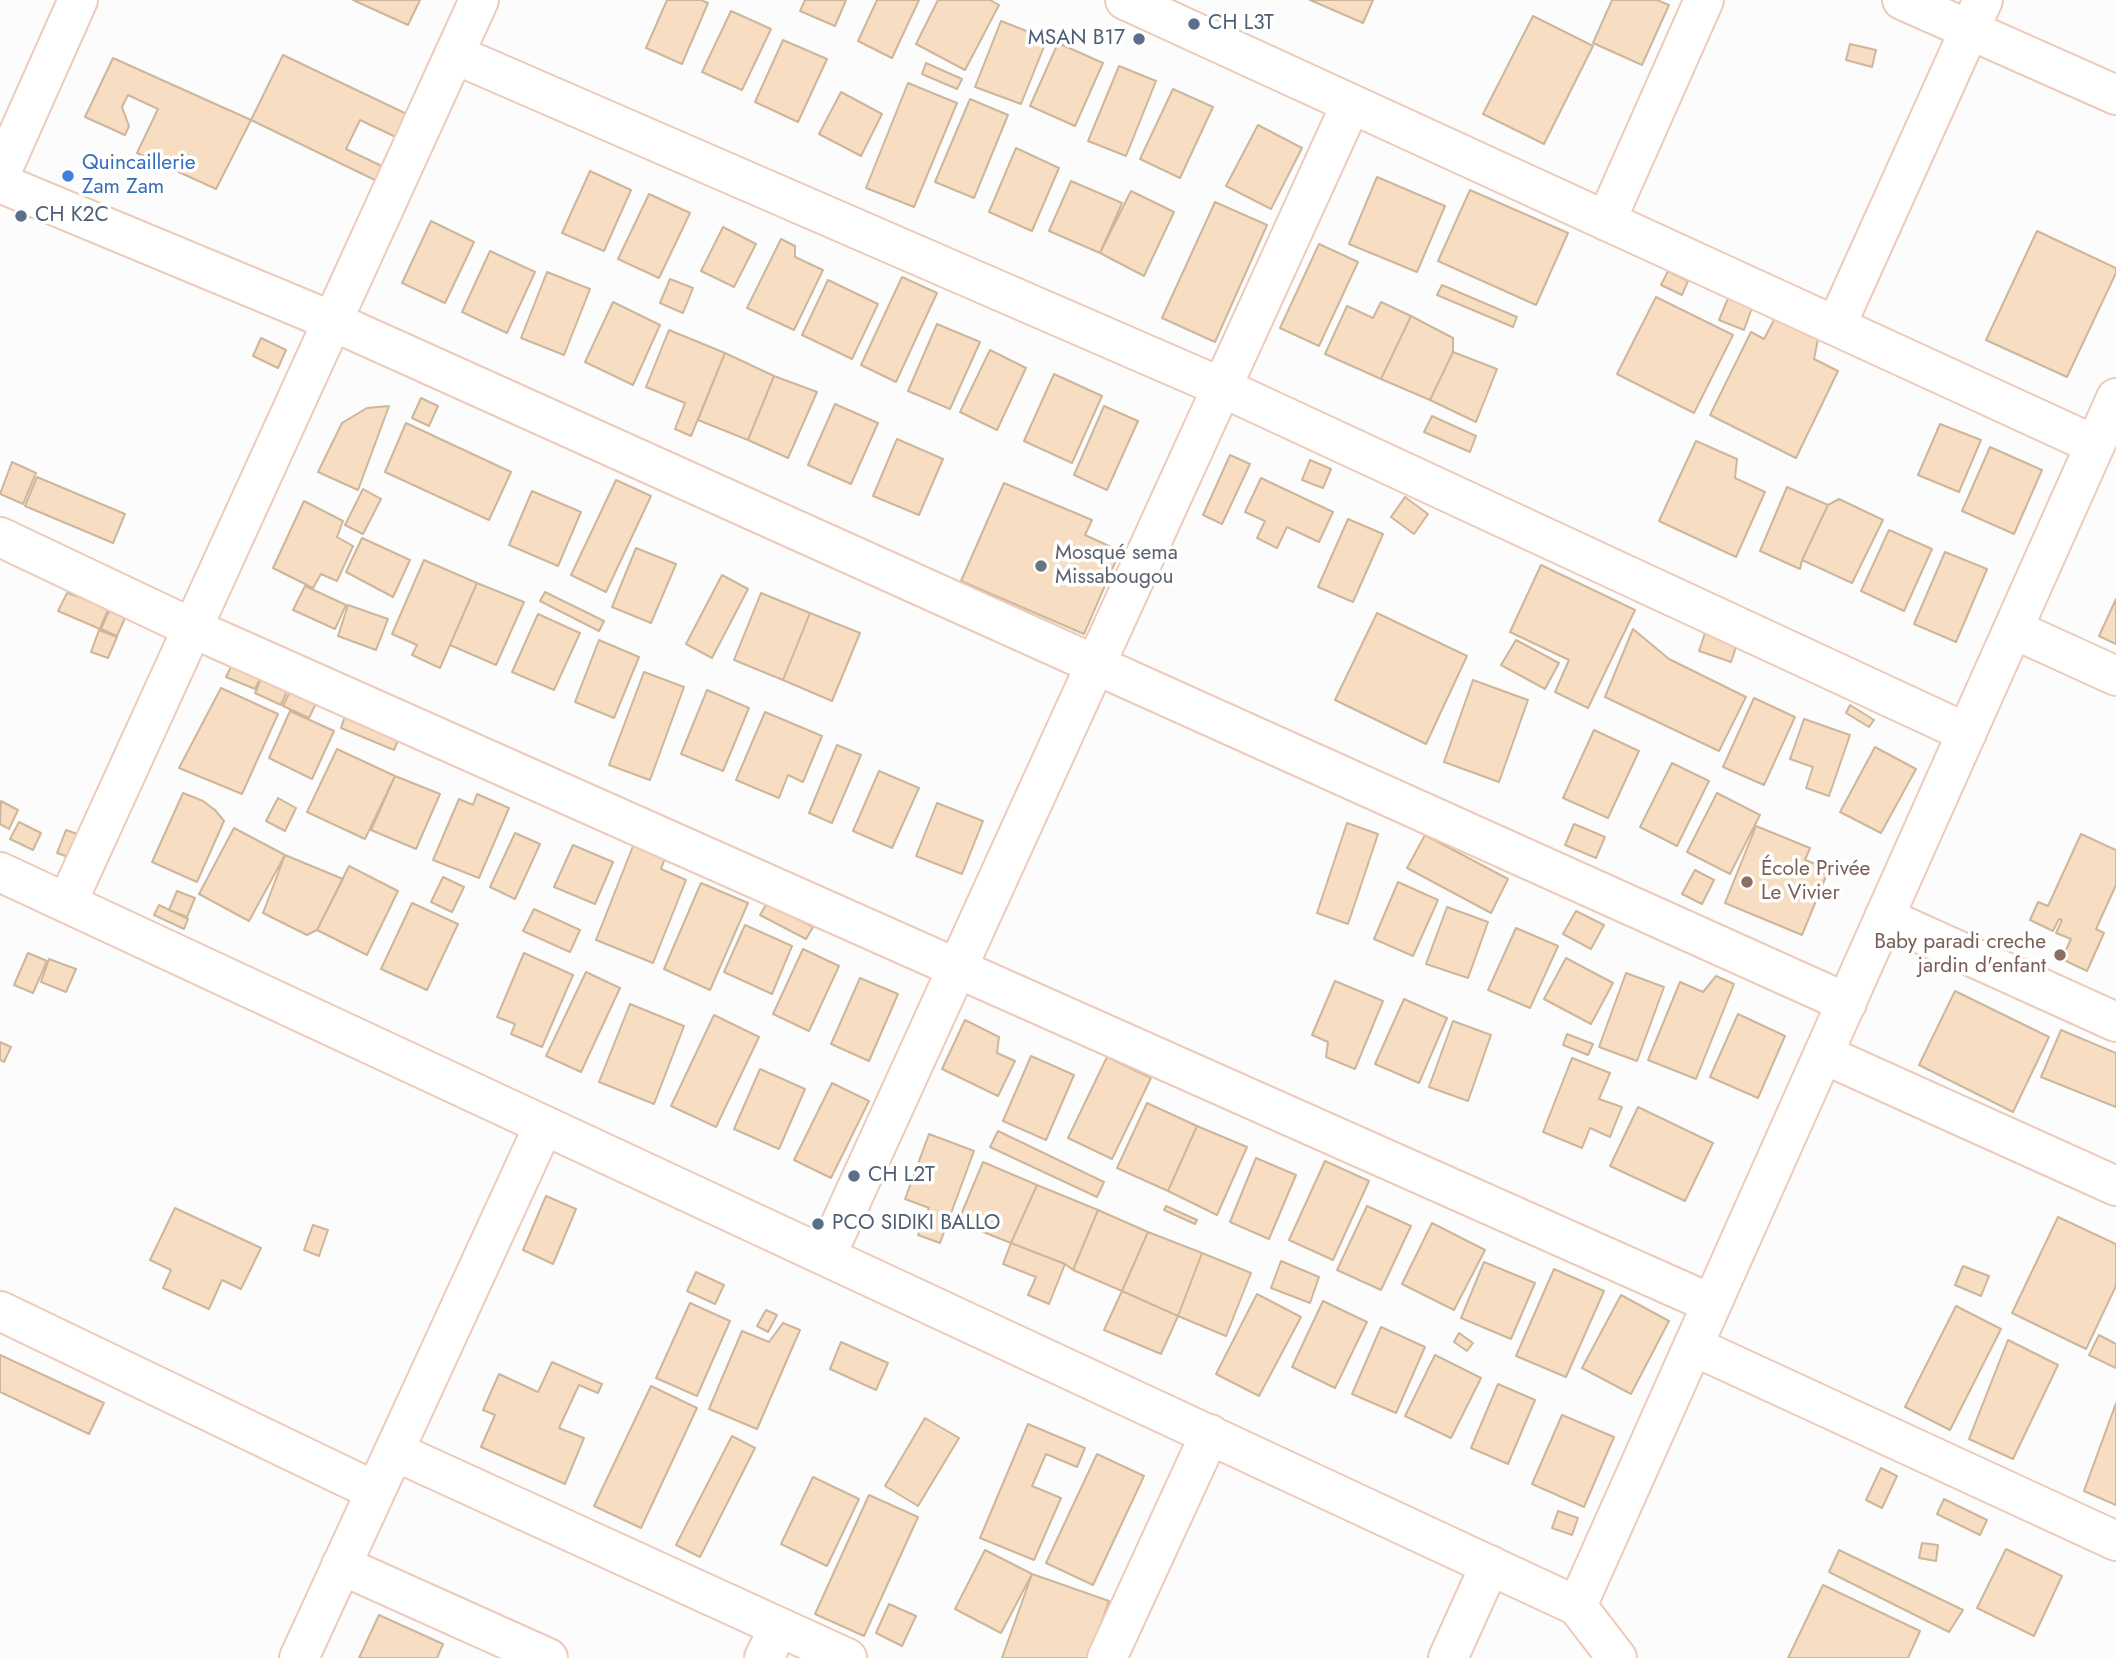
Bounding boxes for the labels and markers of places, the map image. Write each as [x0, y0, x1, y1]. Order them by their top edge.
place label: CH L3T [1208, 11, 1274, 37]
marker: CH L3T [1186, 16, 1202, 32]
place label: MSAN B17 [1028, 26, 1125, 52]
marker: MSAN B17 [1131, 31, 1147, 47]
place label: Quincaillerie Zam Zam [82, 151, 196, 201]
marker: Quincaillerie Zam Zam [60, 168, 76, 184]
place label: CH K2C [35, 203, 109, 229]
marker: CH K2C [13, 208, 29, 224]
place label: Mosqué sema Missabougou [1055, 541, 1178, 591]
marker: Mosqué sema Missabougou [1033, 558, 1049, 574]
place label: École Privée Le Vivier [1761, 857, 1870, 907]
marker: École Privée Le Vivier [1739, 874, 1755, 890]
place label: Baby paradi creche jardin d'enfant [1874, 930, 2046, 980]
marker: Baby paradi creche jardin d'enfant [2052, 947, 2068, 963]
place label: CH L2T [868, 1163, 935, 1189]
marker: CH L2T [846, 1168, 862, 1184]
place label: PCO SIDIKI BALLO [832, 1211, 1000, 1237]
marker: PCO SIDIKI BALLO [810, 1216, 826, 1232]

